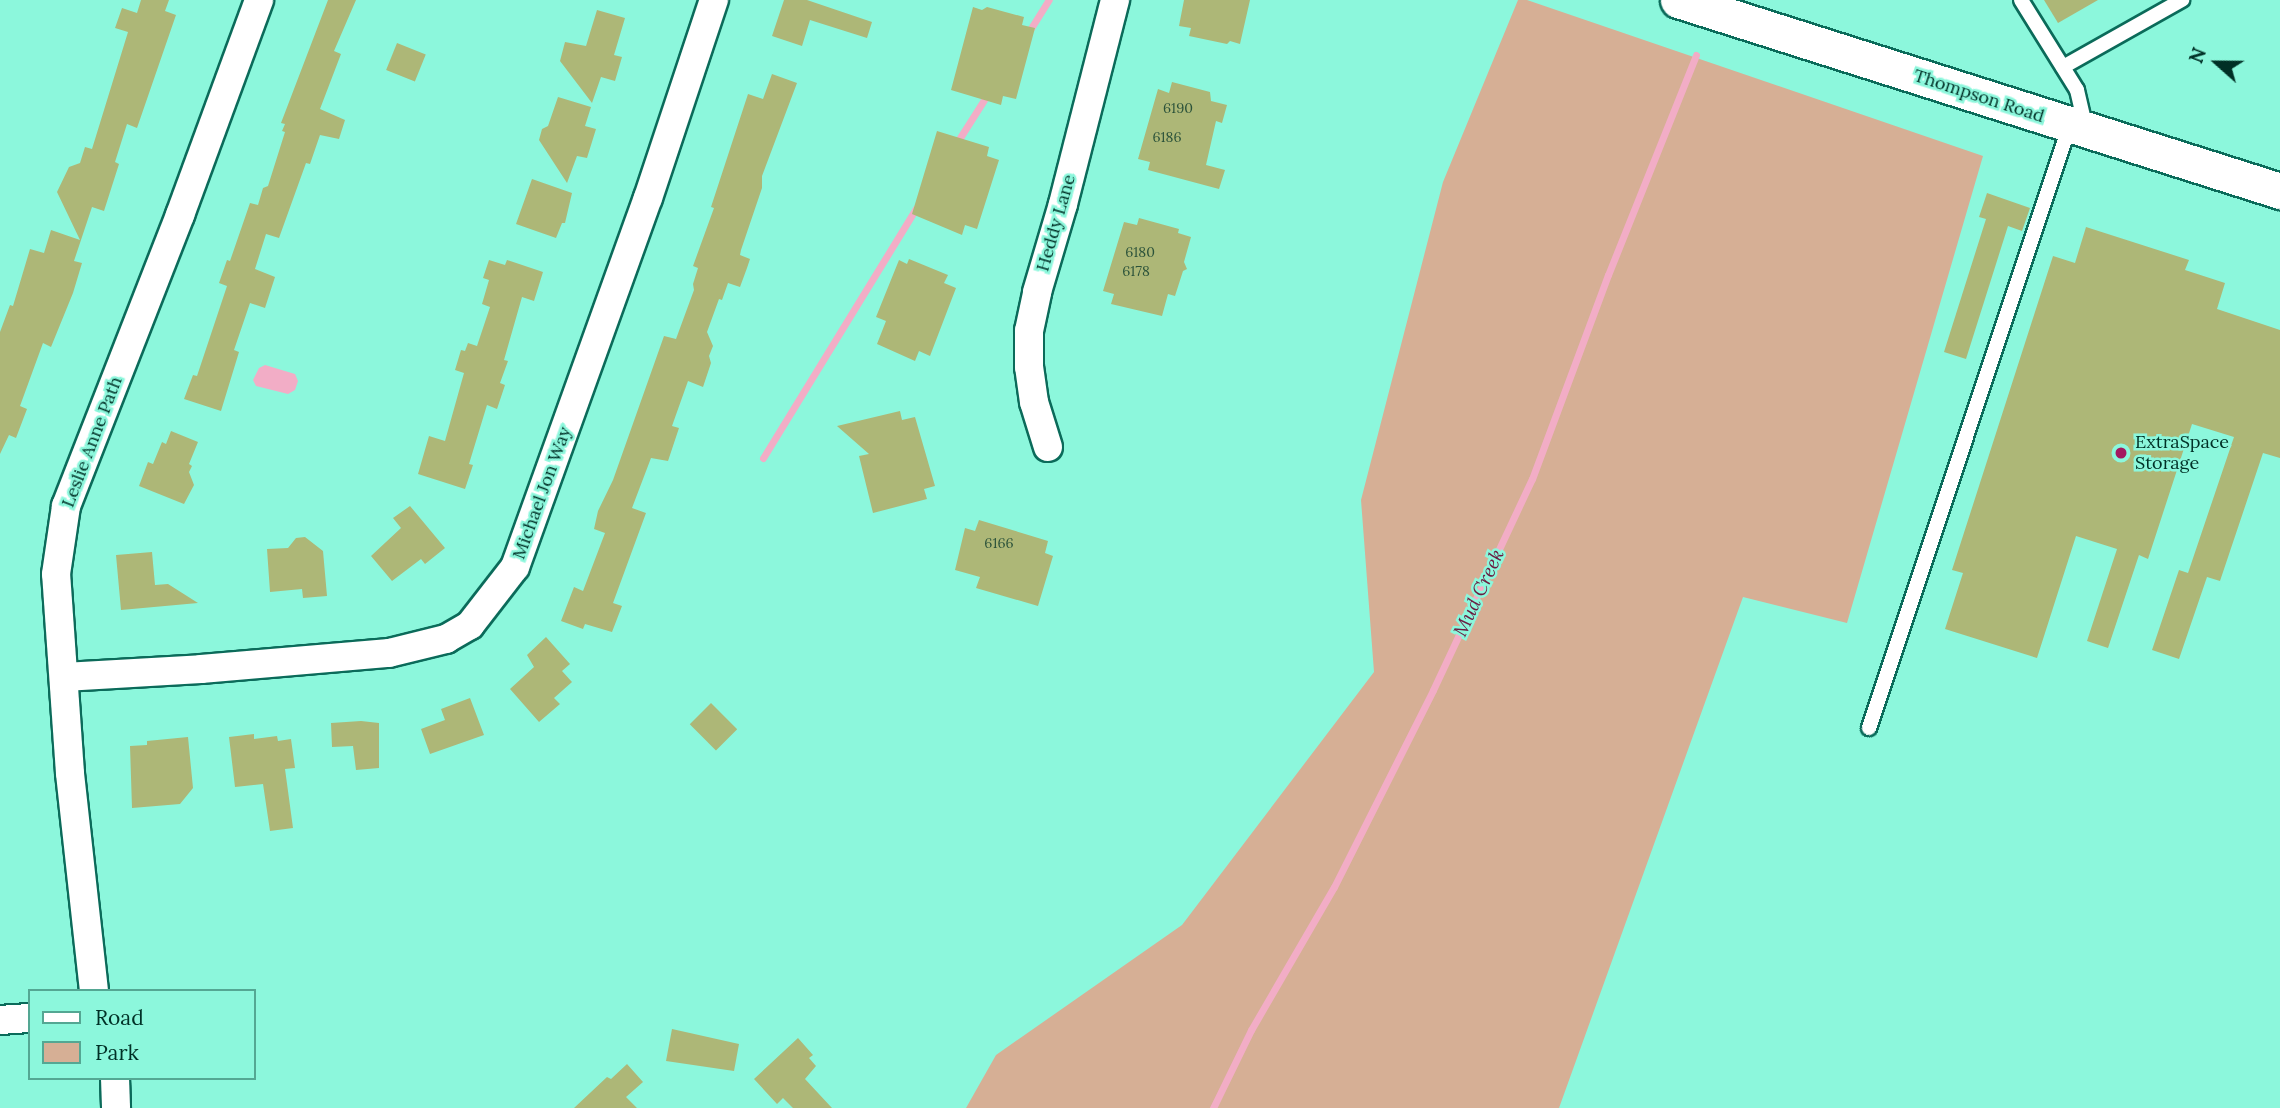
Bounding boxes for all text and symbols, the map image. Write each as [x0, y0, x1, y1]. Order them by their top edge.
north arrow [2182, 28, 2252, 98]
text: N [2184, 44, 2211, 67]
street label: Thompson Road [1911, 65, 2047, 127]
house number: 6190 [1163, 100, 1193, 116]
house number: 6186 [1152, 129, 1182, 145]
street label: Heddy Lane [1032, 172, 1080, 274]
house number: 6180 [1125, 244, 1155, 260]
house number: 6178 [1122, 263, 1150, 279]
street label: Leslie Anne Path [57, 374, 127, 510]
street label: Michael Jon Way [508, 424, 576, 562]
place label: ExtraSpace Storage [2135, 432, 2229, 474]
marker: ExtraSpace Storage [2113, 445, 2129, 461]
house number: 6166 [984, 535, 1014, 551]
water label: Mud Creek [1449, 546, 1509, 640]
legend [28, 989, 256, 1080]
text: Road [95, 1004, 144, 1031]
text: Park [95, 1039, 139, 1066]

